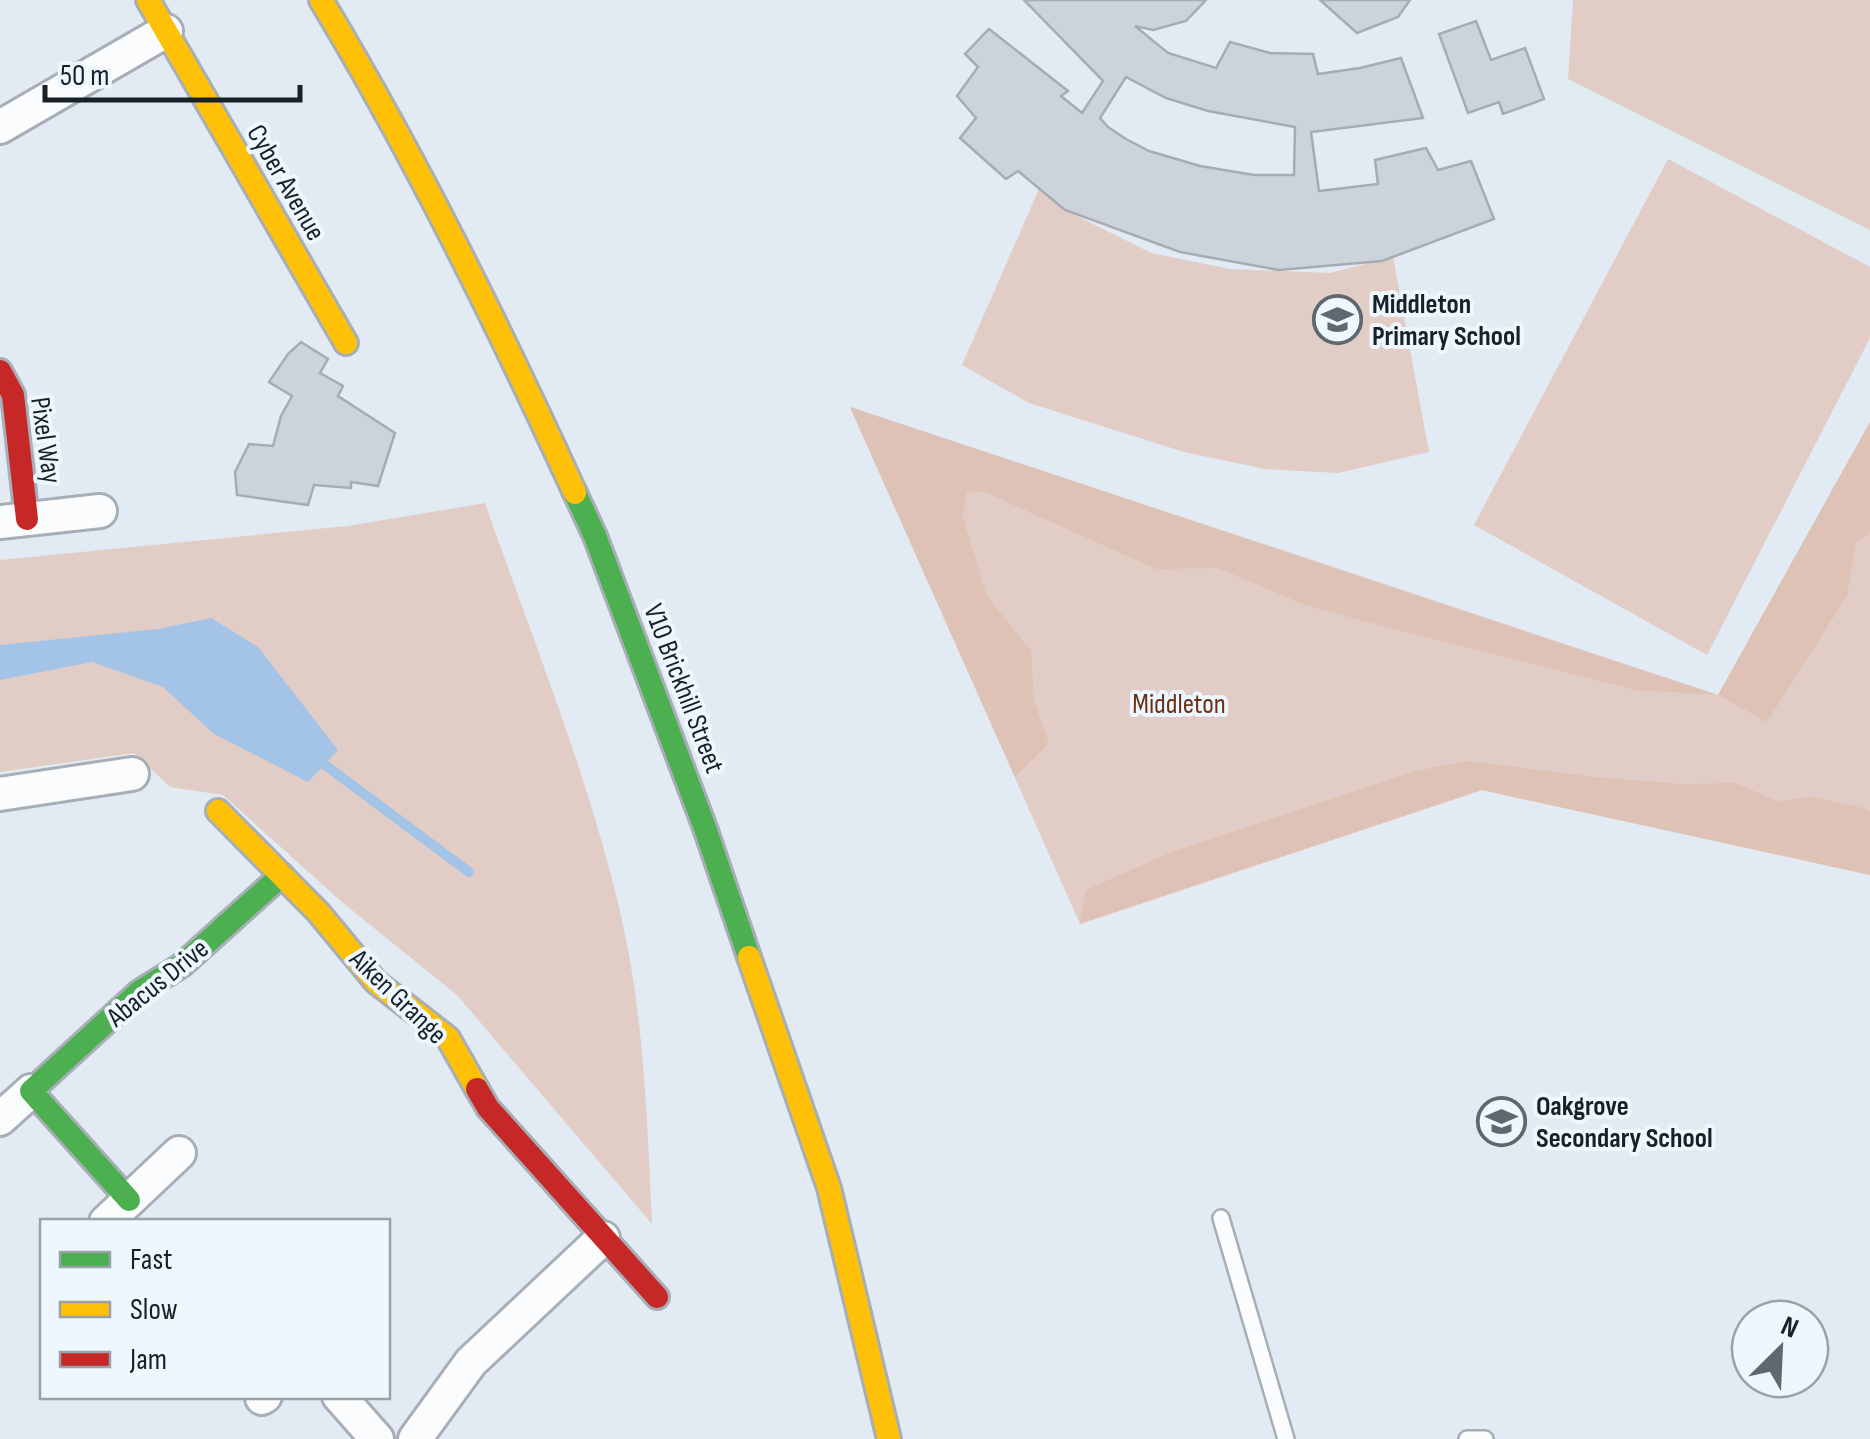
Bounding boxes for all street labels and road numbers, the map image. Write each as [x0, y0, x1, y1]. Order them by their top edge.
street label: Cyber Avenue [239, 119, 332, 246]
street label: Pixel Way [23, 395, 68, 486]
street label: V10 Brickhill Street [636, 599, 731, 778]
street label: Abacus Drive [100, 932, 215, 1035]
street label: Aiken Grange [342, 942, 453, 1051]

